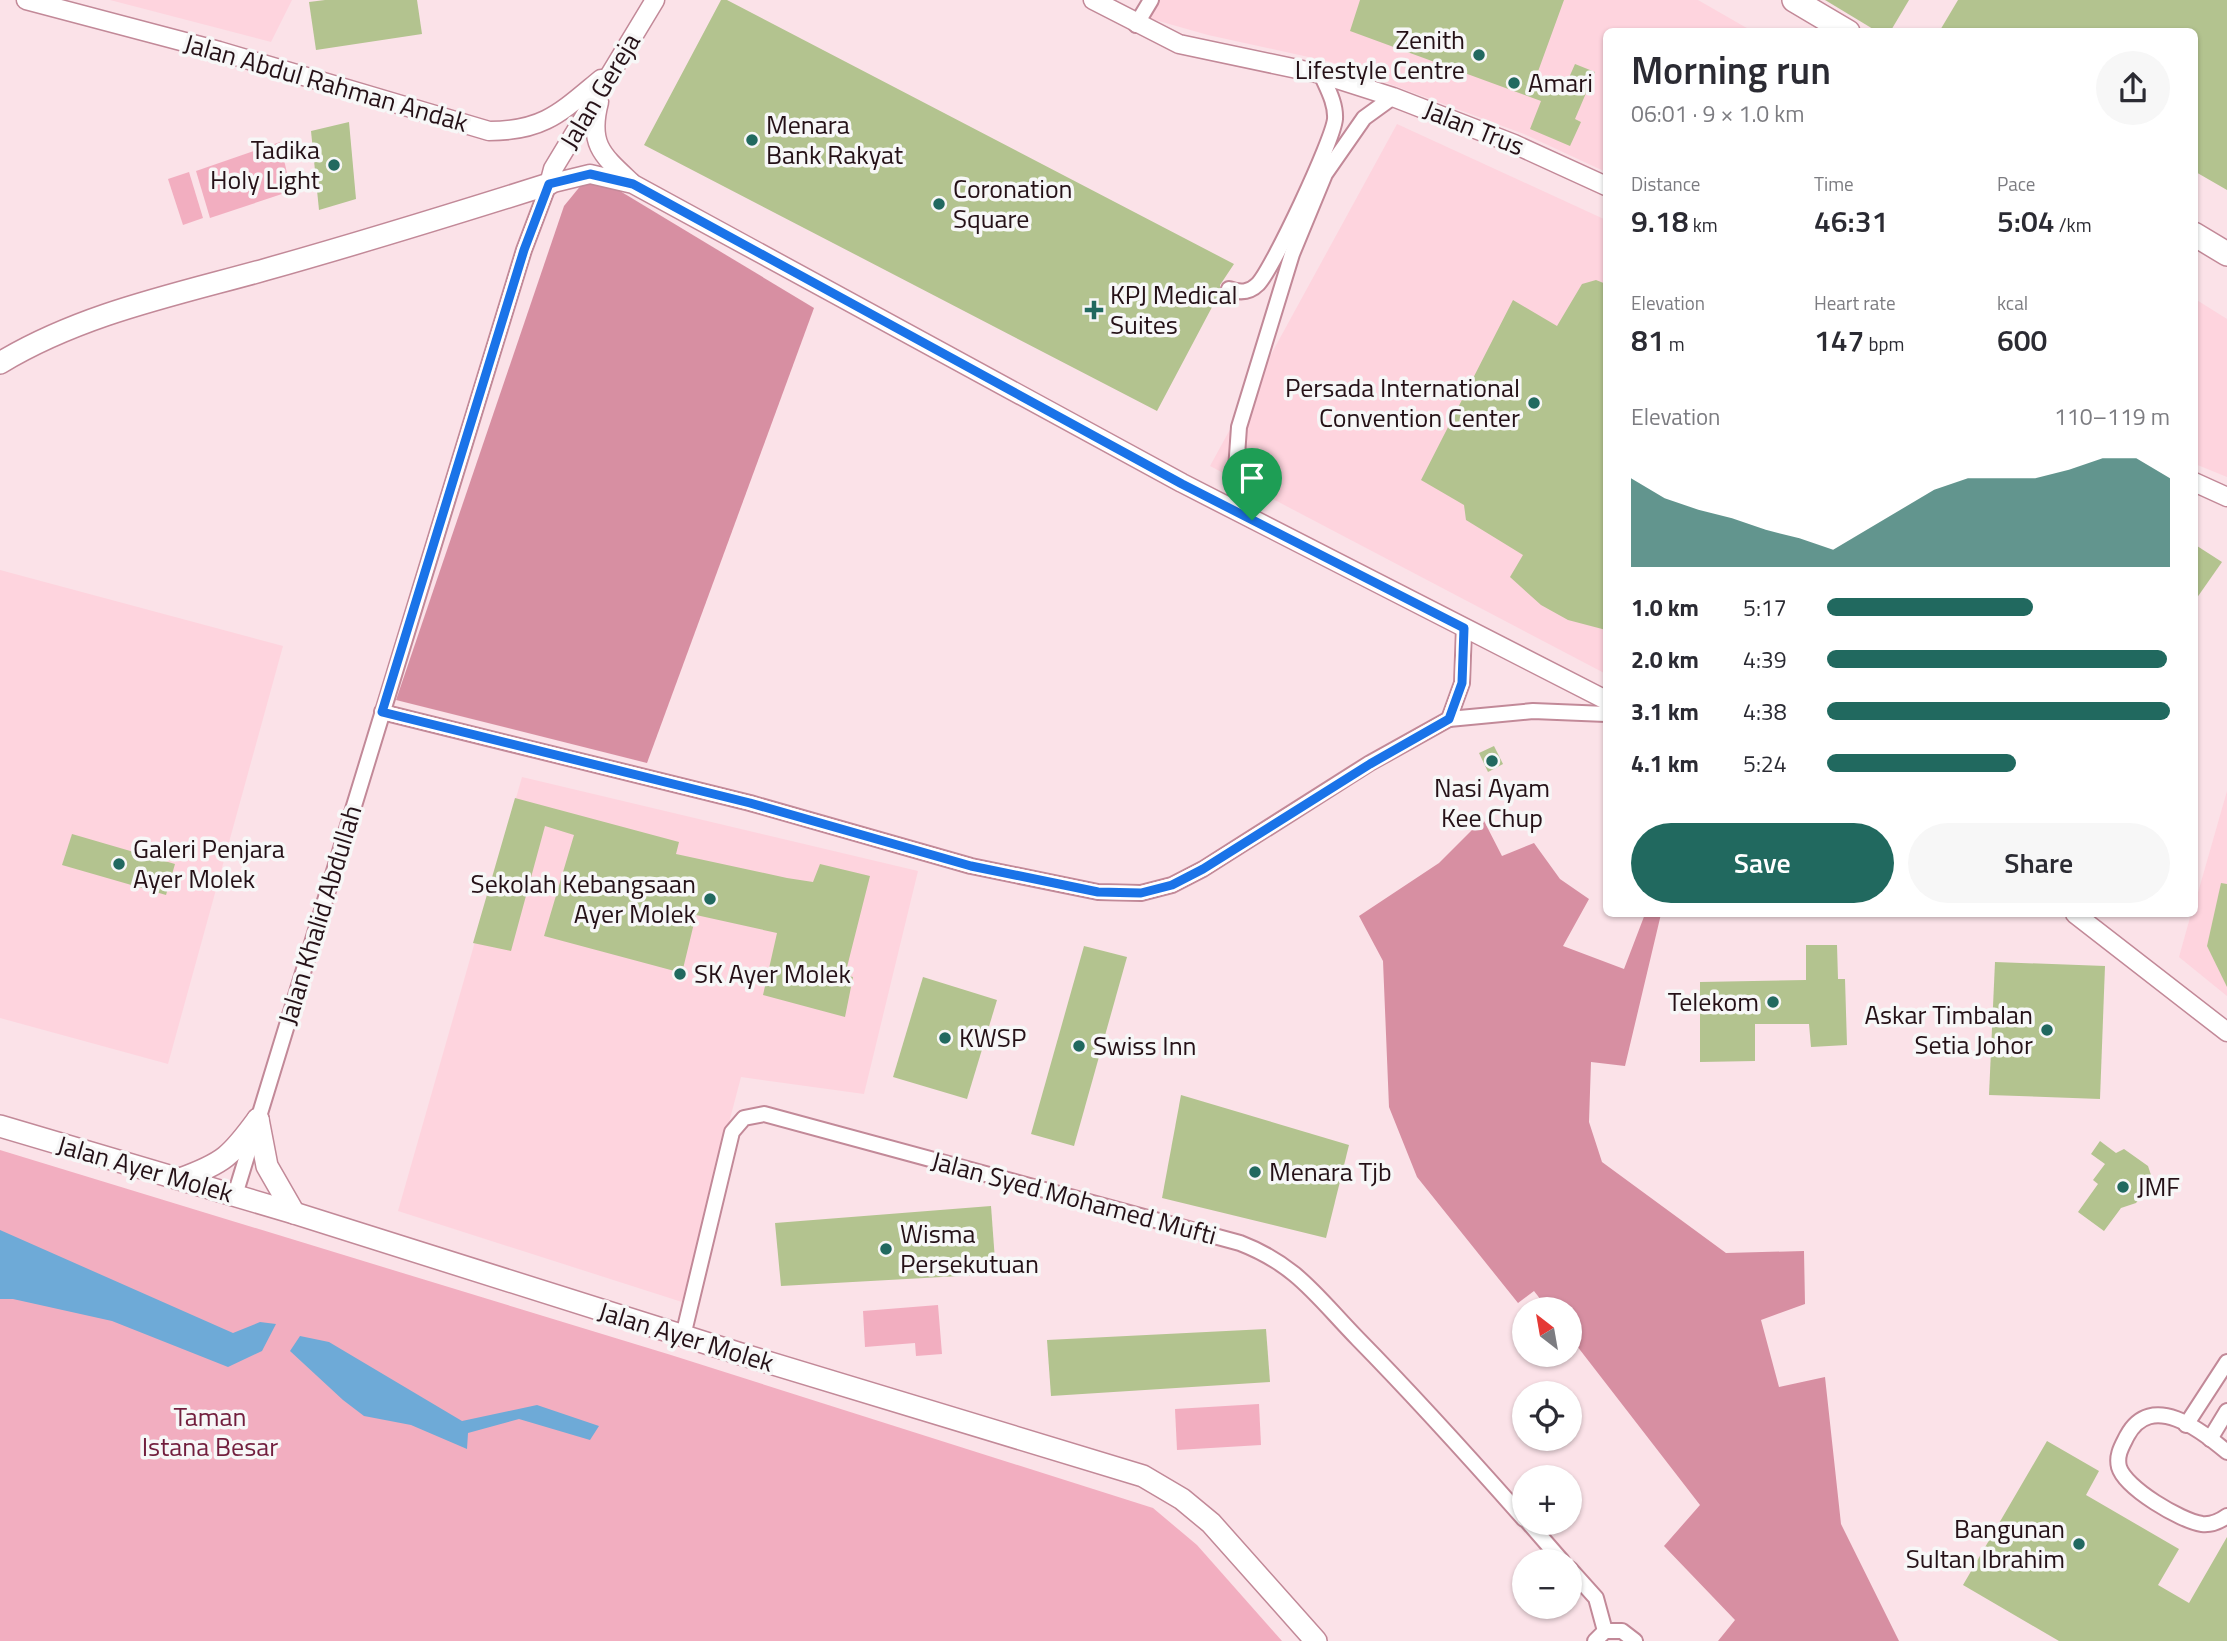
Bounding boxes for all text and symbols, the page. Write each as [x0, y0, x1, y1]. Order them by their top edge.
place label: Zenith Lifestyle Centre [1295, 20, 1465, 89]
street label: Jalan Abdul Rahman Andak [180, 23, 473, 142]
street label: Jalan Gereja [550, 25, 650, 156]
text: Morning run [1631, 41, 1831, 99]
marker: Zenith Lifestyle Centre [1471, 47, 1487, 63]
button: share [2096, 51, 2170, 125]
place label: Amari [1528, 63, 1593, 102]
marker: Amari [1506, 75, 1522, 91]
street label: Jalan Trus [1418, 90, 1530, 165]
text: 06:01 · 9 × 1.0 km [1631, 96, 1805, 131]
place label: Menara Bank Rakyat [766, 105, 903, 174]
place label: Tadika Holy Light [210, 130, 320, 199]
marker: Menara Bank Rakyat [744, 132, 760, 148]
marker: Tadika Holy Light [326, 157, 342, 173]
place label: Coronation Square [953, 169, 1073, 238]
text: Distance [1631, 169, 1700, 198]
text: Time [1814, 169, 1854, 198]
text: Pace [1997, 169, 2035, 198]
marker: Coronation Square [931, 196, 947, 212]
text: 9.18 [1631, 198, 1689, 244]
text: 46:31 [1814, 198, 1888, 244]
text: 5:04 [1997, 198, 2055, 244]
text: km [1689, 210, 1718, 239]
text: /km [2055, 210, 2092, 239]
place label: KPJ Medical Suites [1110, 275, 1237, 344]
text: Elevation [1631, 288, 1705, 317]
text: Heart rate [1814, 288, 1896, 317]
text: kcal [1997, 288, 2028, 317]
marker: KPJ Medical Suites [1084, 300, 1104, 320]
text: 81 [1631, 317, 1665, 363]
text: 147 [1814, 317, 1864, 363]
text: 600 [1997, 317, 2047, 363]
text: m [1665, 329, 1685, 358]
text: bpm [1864, 329, 1904, 358]
place label: Persada International Convention Center [1285, 368, 1520, 437]
marker: Persada International Convention Center [1526, 395, 1542, 411]
text: Elevation [1631, 399, 1720, 434]
text: 110–119 m [2054, 399, 2170, 434]
pin [1222, 448, 1282, 520]
icon: arrive [1233, 459, 1271, 497]
text: 1.0 km [1631, 590, 1699, 625]
text: 5:17 [1743, 590, 1787, 625]
text: 2.0 km [1631, 642, 1699, 677]
text: 4:39 [1743, 642, 1787, 677]
text: 3.1 km [1631, 694, 1699, 729]
text: 4:38 [1743, 694, 1787, 729]
text: 4.1 km [1631, 746, 1699, 781]
text: 5:24 [1743, 746, 1787, 781]
marker: Nasi Ayam Kee Chup [1484, 753, 1500, 769]
place label: Nasi Ayam Kee Chup [1434, 768, 1550, 837]
street label: Jalan Khalid Abdullah [268, 800, 371, 1030]
button: Save [1631, 823, 1894, 903]
button: Share [1908, 823, 2170, 903]
place label: Galeri Penjara Ayer Molek [133, 829, 285, 898]
marker: Galeri Penjara Ayer Molek [111, 856, 127, 872]
place label: Sekolah Kebangsaan Ayer Molek [471, 864, 696, 933]
marker: Sekolah Kebangsaan Ayer Molek [702, 891, 718, 907]
place label: SK Ayer Molek [694, 954, 851, 993]
marker: SK Ayer Molek [672, 966, 688, 982]
place label: Telekom [1668, 982, 1759, 1021]
marker: Telekom [1765, 994, 1781, 1010]
place label: Askar Timbalan Setia Johor [1864, 995, 2033, 1064]
place label: KWSP [959, 1018, 1026, 1057]
marker: Askar Timbalan Setia Johor [2039, 1022, 2055, 1038]
place label: Swiss Inn [1093, 1026, 1197, 1065]
marker: KWSP [937, 1030, 953, 1046]
marker: Swiss Inn [1071, 1038, 1087, 1054]
street label: Jalan Ayer Molek [53, 1125, 238, 1212]
street label: Jalan Syed Mohamed Mufti [927, 1141, 1221, 1254]
place label: Menara Tjb [1269, 1152, 1392, 1191]
marker: Menara Tjb [1247, 1164, 1263, 1180]
place label: JMF [2137, 1167, 2180, 1206]
marker: JMF [2115, 1179, 2131, 1195]
place label: Wisma Persekutuan [900, 1214, 1039, 1283]
marker: Wisma Persekutuan [878, 1241, 894, 1257]
street label: Jalan Ayer Molek [594, 1291, 779, 1382]
north arrow [1512, 1297, 1582, 1367]
map controls [1512, 1297, 1582, 1619]
button: locate [1512, 1381, 1582, 1451]
park label: Taman Istana Besar [142, 1397, 278, 1466]
button: + [1512, 1465, 1582, 1535]
place label: Bangunan Sultan Ibrahim [1906, 1509, 2065, 1578]
marker: Bangunan Sultan Ibrahim [2071, 1536, 2087, 1552]
button: − [1512, 1549, 1582, 1619]

